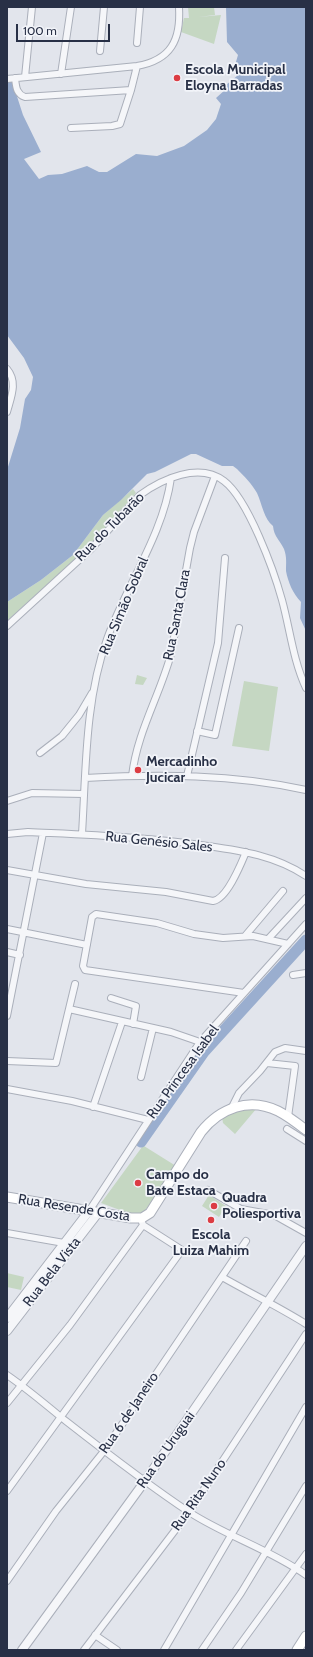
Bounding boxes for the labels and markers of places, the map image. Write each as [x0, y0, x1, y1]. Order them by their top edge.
place label: Escola Municipal Eloyna Barradas [185, 62, 286, 94]
marker: Escola Municipal Eloyna Barradas [172, 73, 182, 83]
place label: Mercadinho Jucicar [146, 754, 217, 786]
marker: Mercadinho Jucicar [133, 765, 143, 775]
place label: Campo do Bate Estaca [146, 1167, 216, 1200]
marker: Campo do Bate Estaca [133, 1178, 143, 1188]
place label: Quadra Poliesportiva [222, 1190, 301, 1222]
marker: Quadra Poliesportiva [209, 1201, 219, 1211]
marker: Escola Luiza Mahim [206, 1215, 216, 1225]
place label: Escola Luiza Mahim [173, 1227, 249, 1260]

